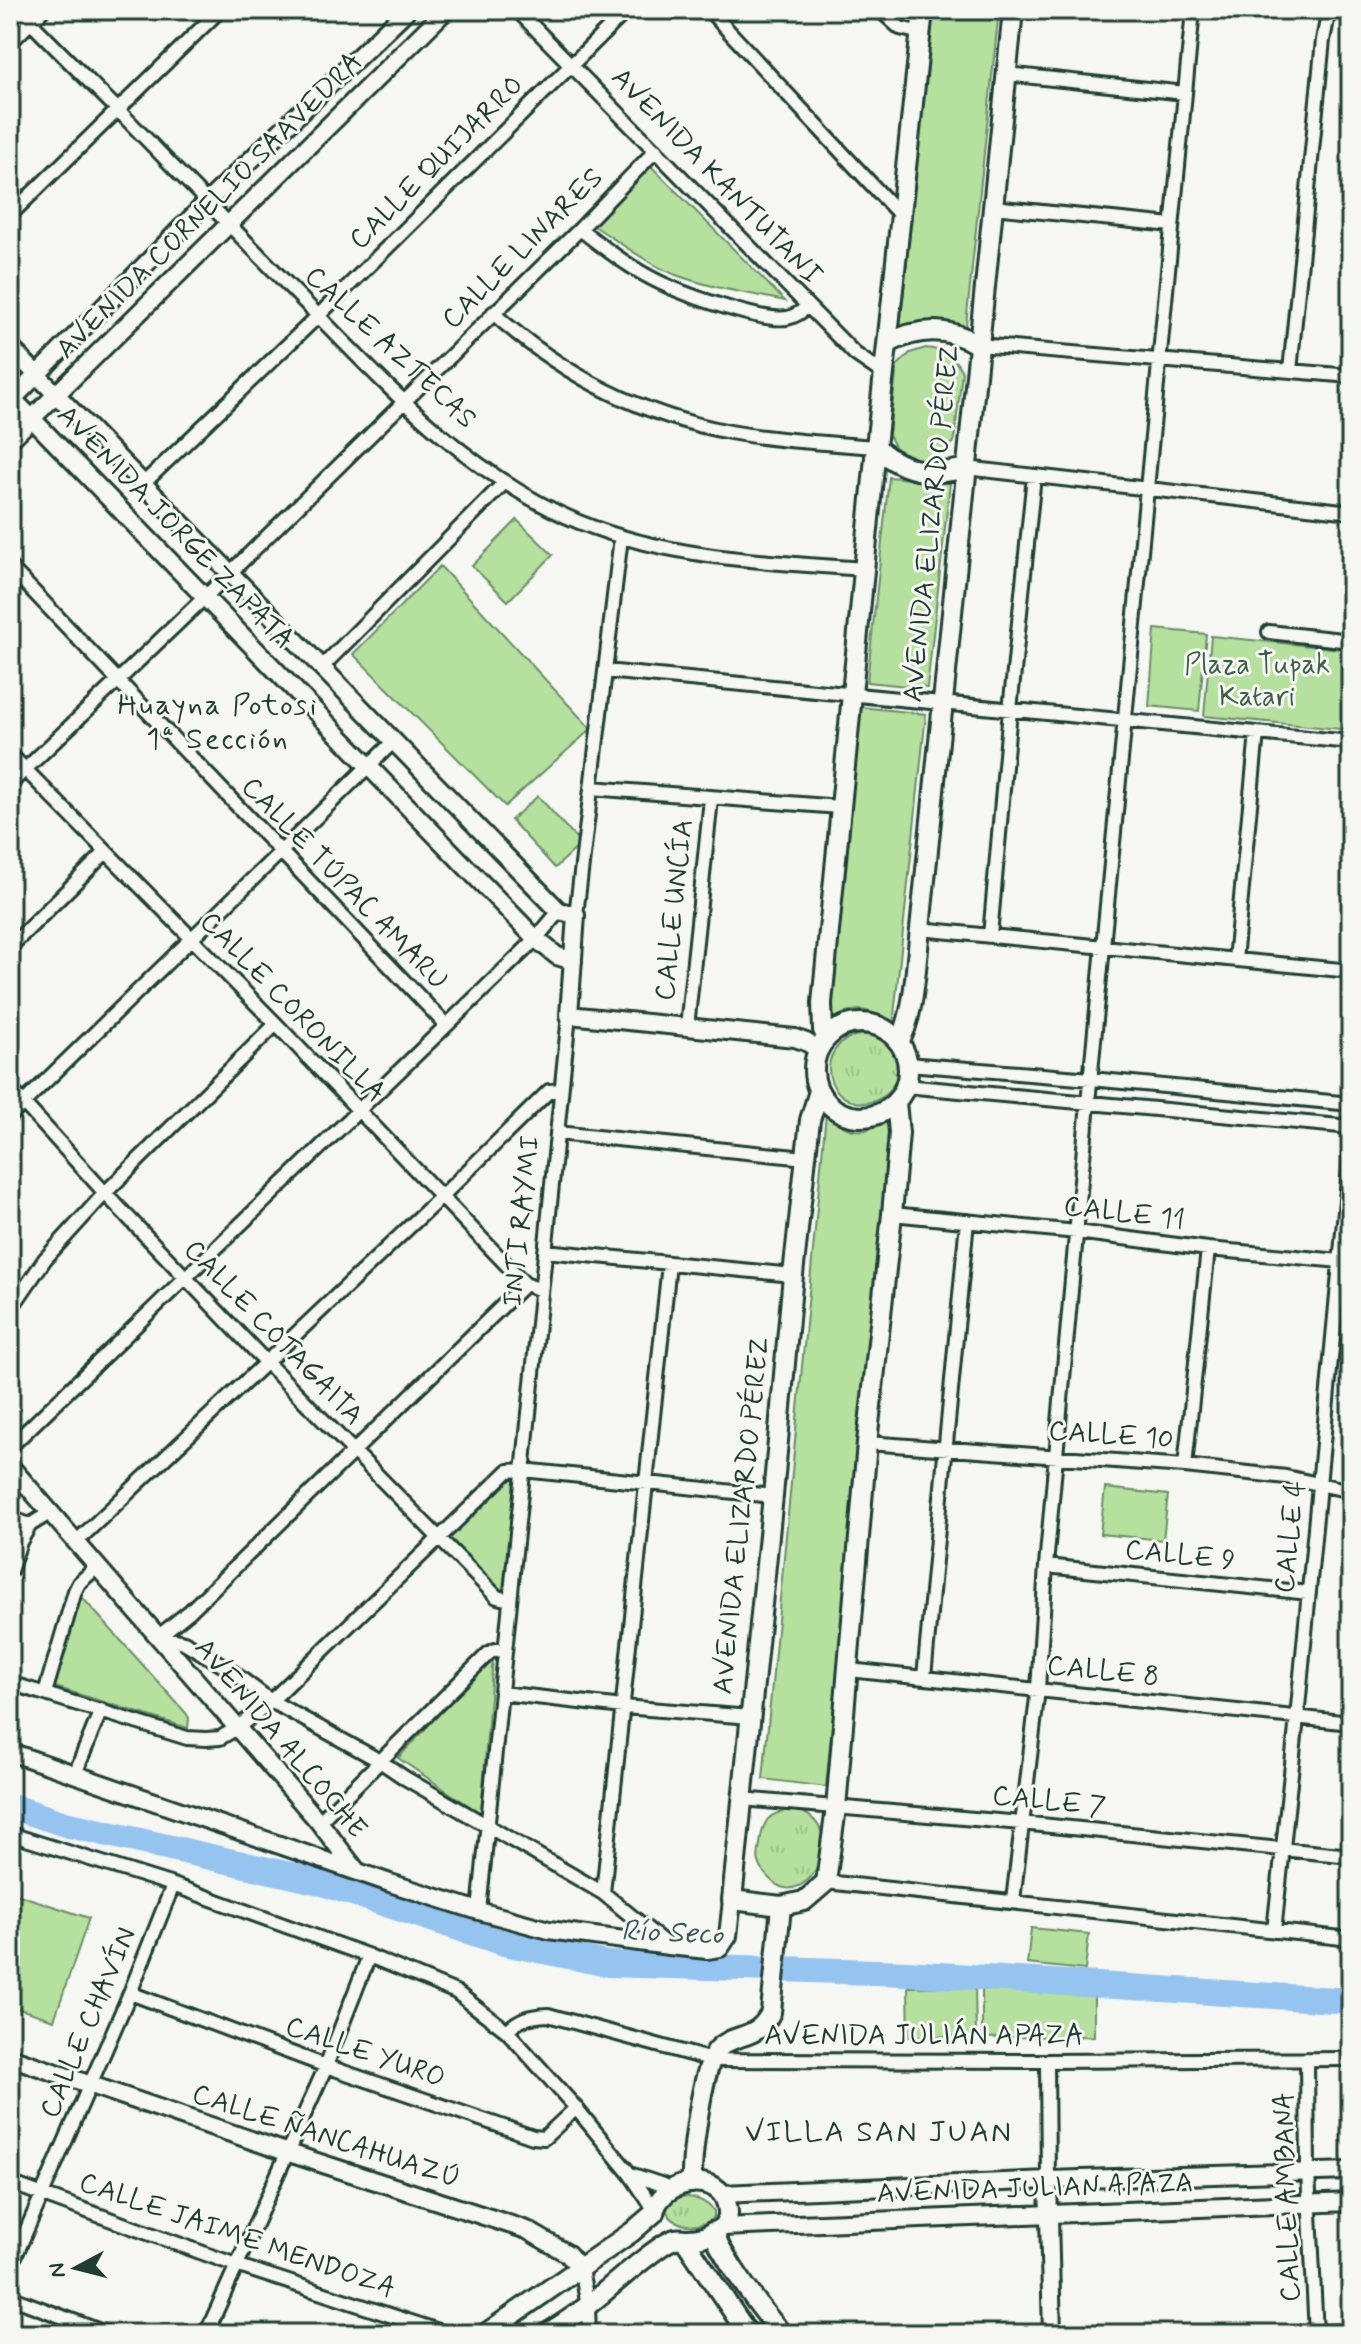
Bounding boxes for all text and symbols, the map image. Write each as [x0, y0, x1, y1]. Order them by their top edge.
street label: AVENIDA CORNELIO SAAVEDRA [48, 44, 372, 368]
street label: AVENIDA KANTUTANI [602, 60, 830, 294]
street label: CALLE QUIJARRO [342, 68, 532, 258]
street label: CALLE LINARES [434, 160, 612, 338]
street label: CALLE AZTECAS [296, 258, 484, 438]
street label: AVENIDA ELIZARDO PÉREZ [893, 344, 969, 704]
street label: AVENIDA JORGE ZAPATA [48, 398, 302, 658]
park label: Plaza Tupak Katari [1184, 647, 1330, 716]
district label: Huayna Potosi 1ª Sección [118, 686, 318, 759]
street label: CALLE TÚPAC AMARU [232, 769, 456, 999]
street label: CALLE UNCÍA [646, 817, 703, 1003]
street label: CALLE CORONILLA [191, 904, 393, 1112]
street label: INTI RAYMI [495, 1134, 549, 1308]
street label: CALLE 11 [1061, 1188, 1187, 1240]
street label: CALLE COTAGAITA [175, 1232, 371, 1434]
street label: AVENIDA ELIZARDO PÉREZ [703, 1336, 779, 1696]
street label: CALLE 10 [1047, 1413, 1175, 1459]
street label: CALLE 4 [1267, 1479, 1315, 1595]
street label: CALLE 9 [1123, 1532, 1237, 1580]
street label: AVENIDA ALCOCHE [185, 1631, 375, 1847]
street label: CALLE 8 [1045, 1648, 1161, 1696]
street label: CALLE 7 [990, 1778, 1108, 1826]
water label: Río Seco [620, 1912, 725, 1954]
street label: CALLE CHAVÍN [31, 1922, 146, 2124]
street label: CALLE YURO [280, 2008, 450, 2098]
street label: AVENIDA JULIÁN APAZA [764, 2017, 1084, 2055]
street label: CALLE ÑANCAHUAZÚ [187, 2076, 465, 2198]
street label: CALLE AMBANA [1266, 2091, 1310, 2303]
district label: VILLA SAN JUAN [745, 2113, 1013, 2152]
street label: CALLE JAIME MENDOZA [74, 2164, 400, 2308]
street label: AVENIDA JULIAN APAZA [876, 2165, 1194, 2213]
north arrow [36, 2228, 116, 2308]
text: N [43, 2261, 73, 2279]

